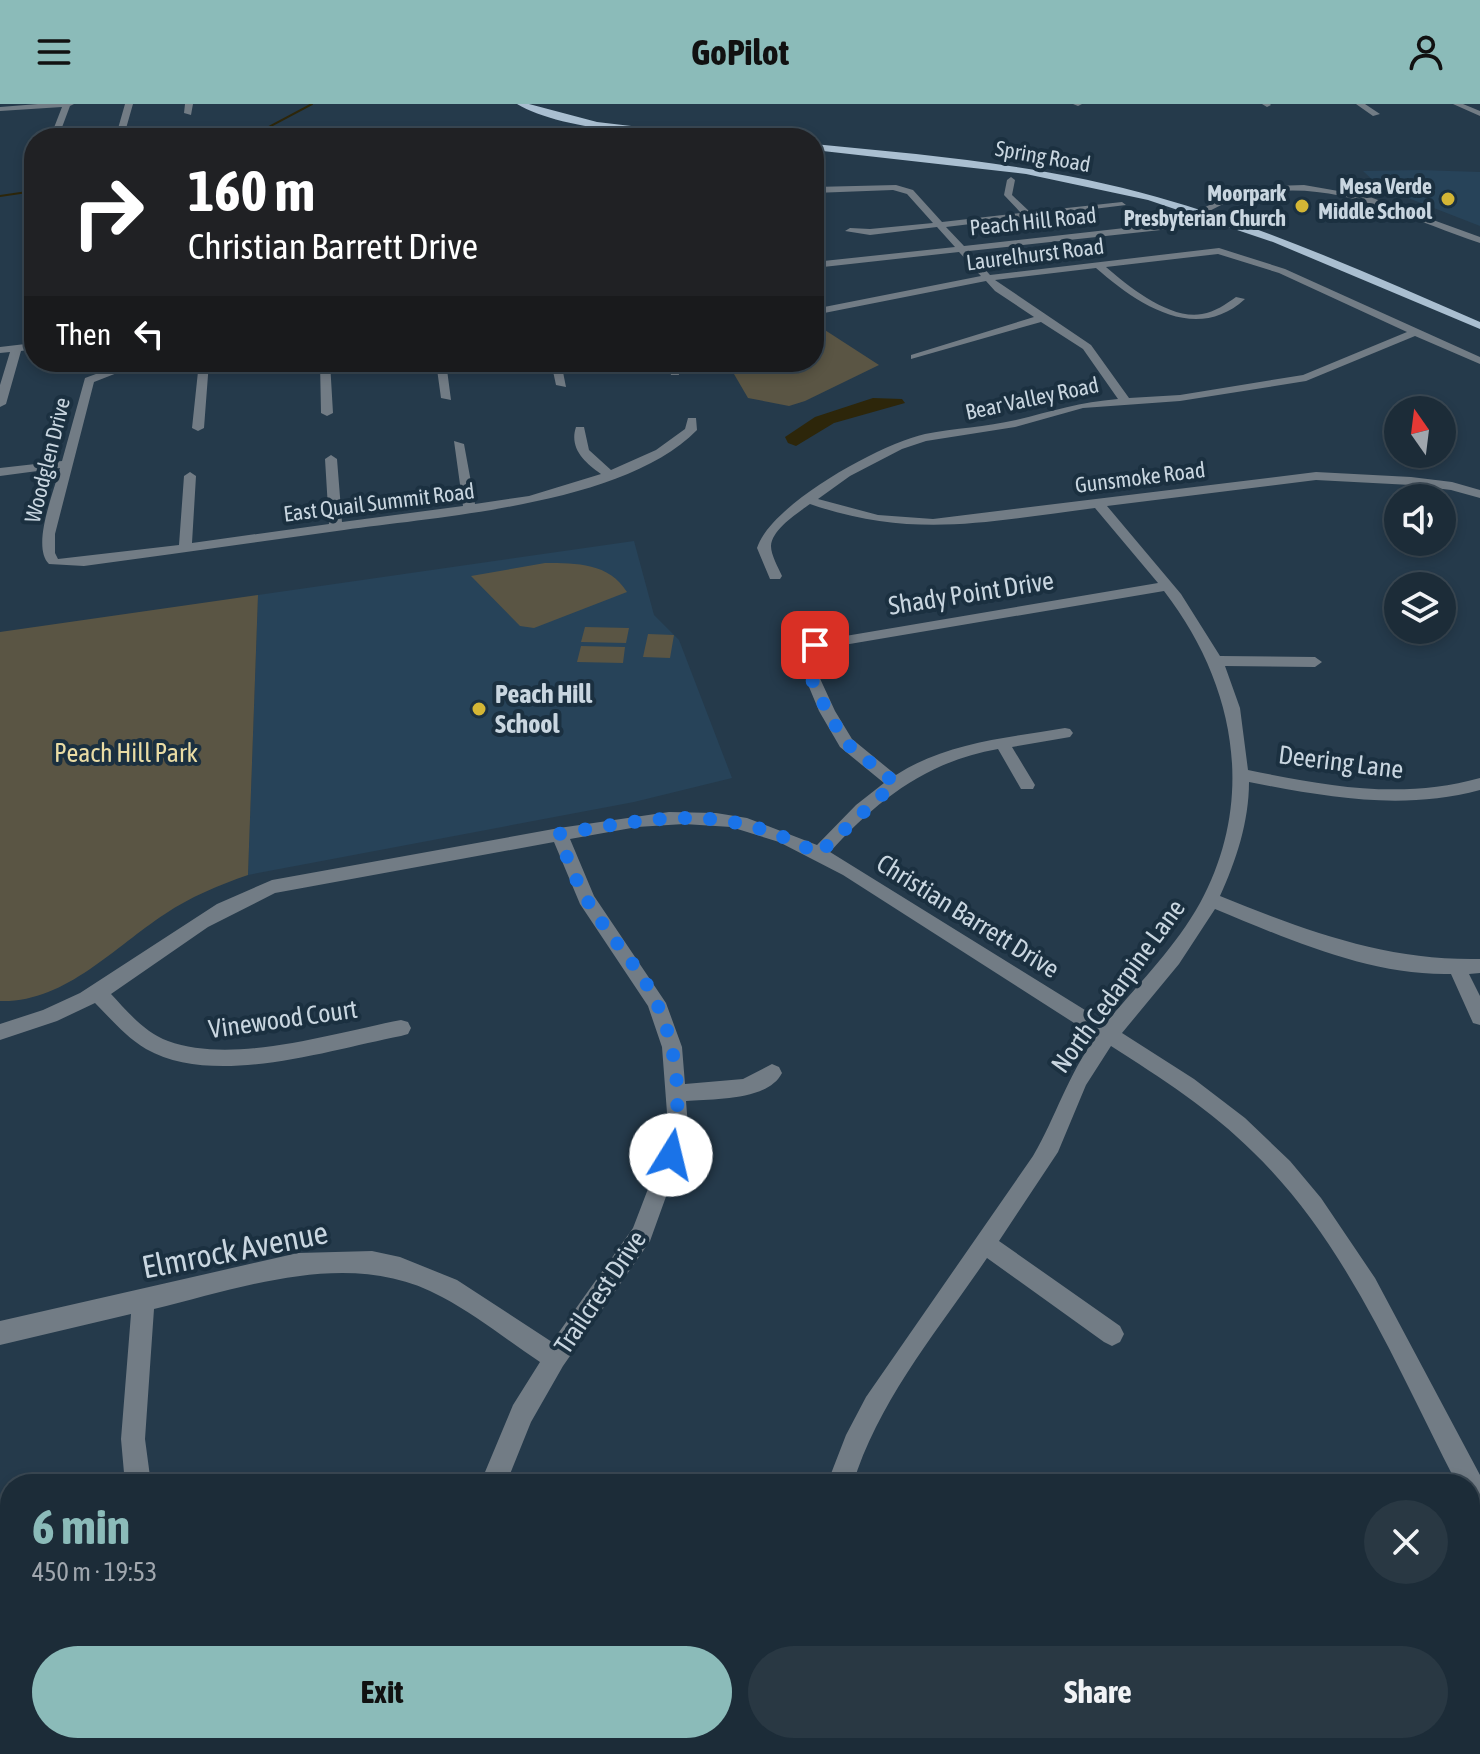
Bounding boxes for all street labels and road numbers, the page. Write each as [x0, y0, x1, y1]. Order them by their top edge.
street label: Spring Road [993, 135, 1093, 177]
street label: Peach Hill Road [968, 201, 1098, 241]
street label: Laurelhurst Road [965, 233, 1105, 275]
street label: Bear Valley Road [963, 371, 1101, 425]
street label: Woodglen Drive [19, 395, 75, 525]
street label: Gunsmoke Road [1073, 456, 1207, 498]
street label: East Quail Summit Road [282, 477, 476, 527]
street label: Shady Point Drive [886, 565, 1056, 621]
street label: Deering Lane [1277, 739, 1405, 785]
street label: Christian Barrett Drive [871, 848, 1065, 984]
street label: North Cedarpine Lane [1045, 893, 1191, 1079]
street label: Vinewood Court [207, 994, 359, 1044]
street label: Elmrock Avenue [139, 1213, 331, 1286]
street label: Trailcrest Drive [548, 1225, 652, 1359]

